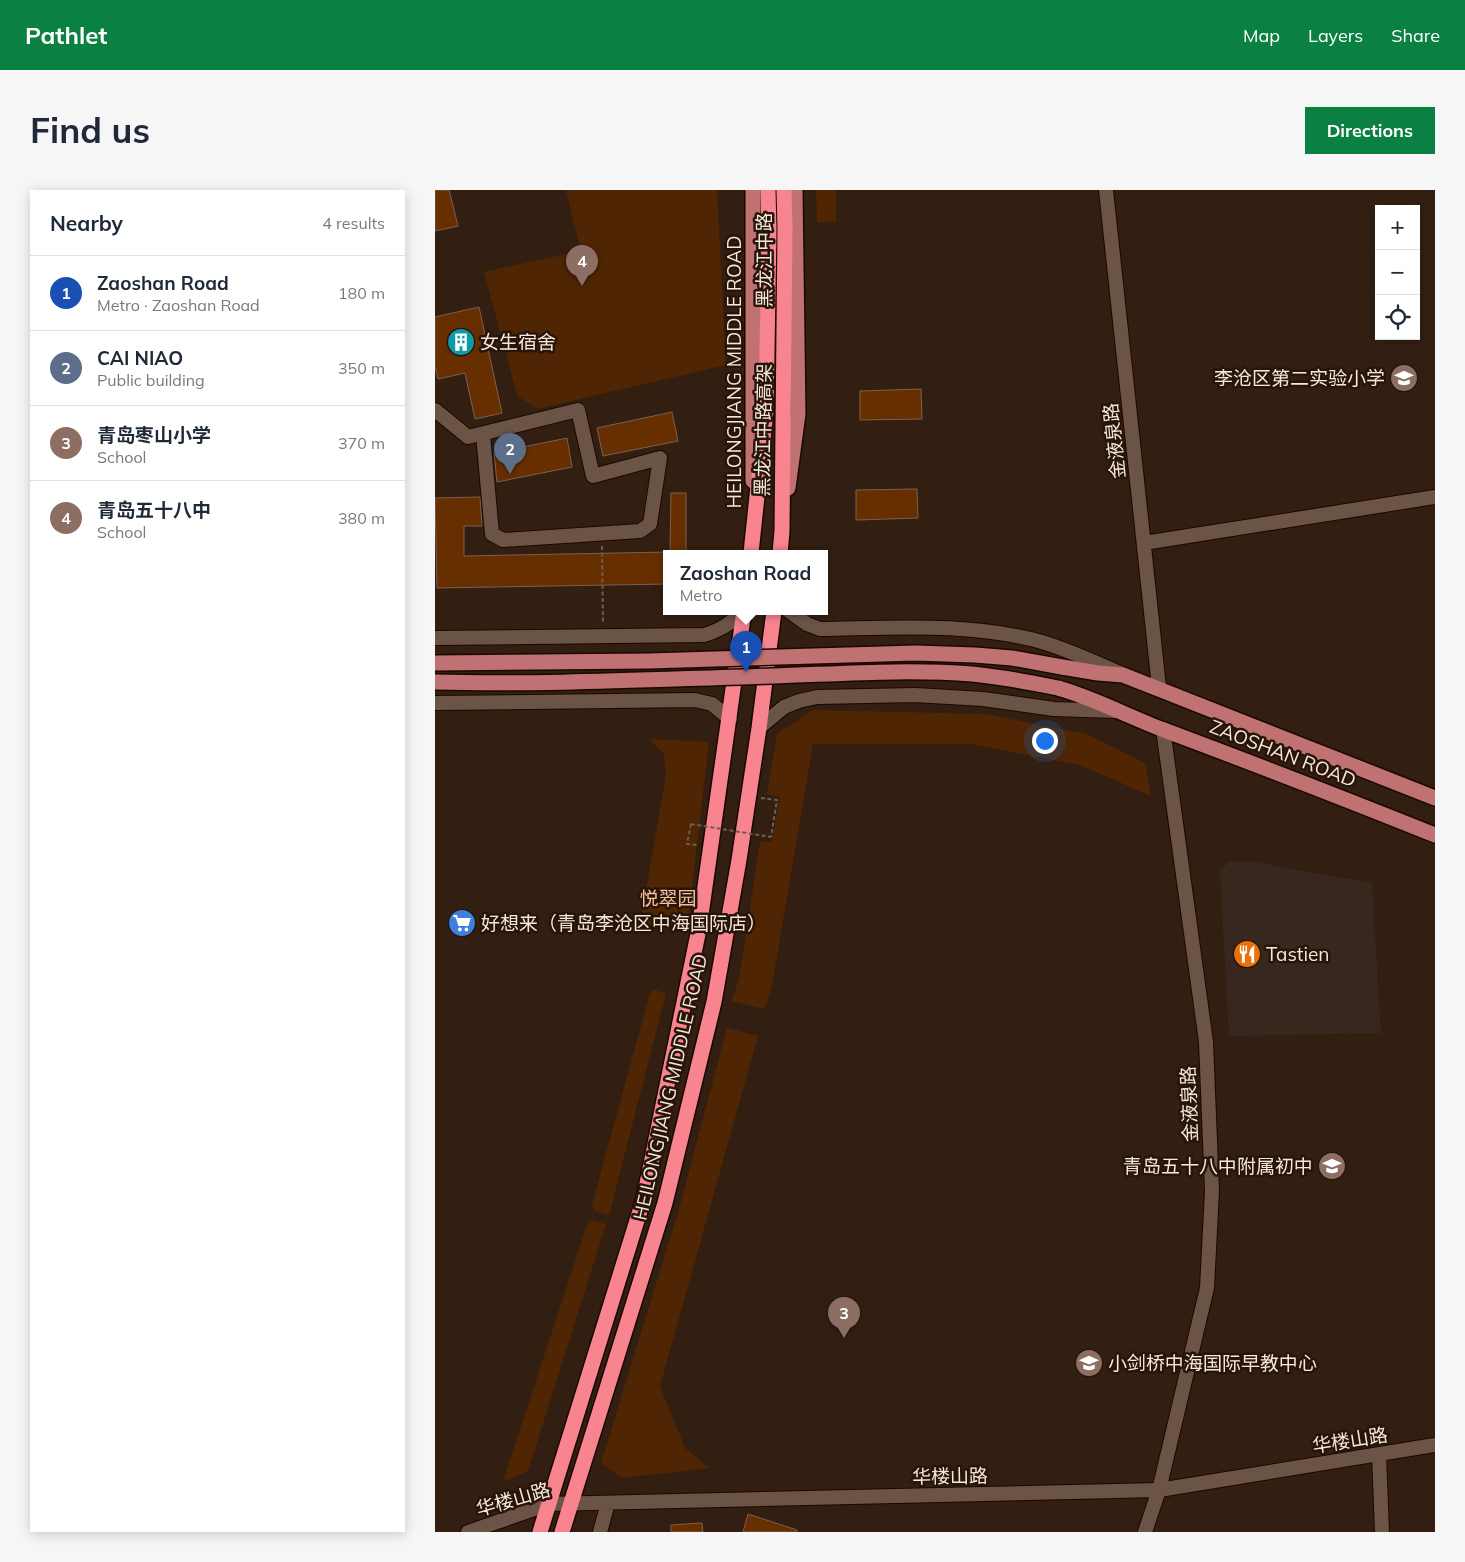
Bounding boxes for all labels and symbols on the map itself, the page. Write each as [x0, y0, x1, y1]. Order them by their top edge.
street label: 黑龙江中路 [752, 212, 776, 308]
street label: HEILONGJIANG MIDDLE ROAD [722, 236, 746, 508]
pin: 4 [566, 245, 598, 286]
building icon: 女生宿舍 [446, 327, 476, 357]
place label: 女生宿舍 [480, 330, 556, 354]
street label: 黑龙江中路高架 [750, 363, 776, 497]
school or university icon: 李沧区第二实验小学 [1389, 363, 1419, 393]
place label: 李沧区第二实验小学 [1214, 366, 1385, 390]
street label: 金液泉路 [1098, 402, 1130, 480]
pin: 2 [494, 433, 526, 474]
pin: 1 [730, 631, 762, 672]
street label: ZAOSHAN ROAD [1206, 714, 1360, 792]
your location [1032, 728, 1058, 754]
park label: 悦翠园 [639, 886, 697, 910]
supermarket icon: 好想来（青岛李沧区中海国际店） [447, 908, 477, 938]
place label: 好想来（青岛李沧区中海国际店） [481, 911, 766, 935]
restaurant icon: Tastien [1232, 939, 1262, 969]
place label: Tastien [1266, 942, 1329, 966]
street label: HEILONGJIANG MIDDLE ROAD [628, 951, 712, 1223]
street label: 金液泉路 [1176, 1066, 1202, 1142]
school or university icon: 青岛五十八中附属初中 [1317, 1151, 1347, 1181]
place label: 青岛五十八中附属初中 [1123, 1154, 1313, 1178]
pin: 3 [828, 1297, 860, 1338]
school or university icon: 小剑桥中海国际早教中心 [1074, 1348, 1104, 1378]
place label: 小剑桥中海国际早教中心 [1108, 1351, 1317, 1375]
street label: 华楼山路 [1311, 1422, 1389, 1458]
street label: 华楼山路 [912, 1463, 988, 1489]
street label: 华楼山路 [473, 1477, 553, 1521]

